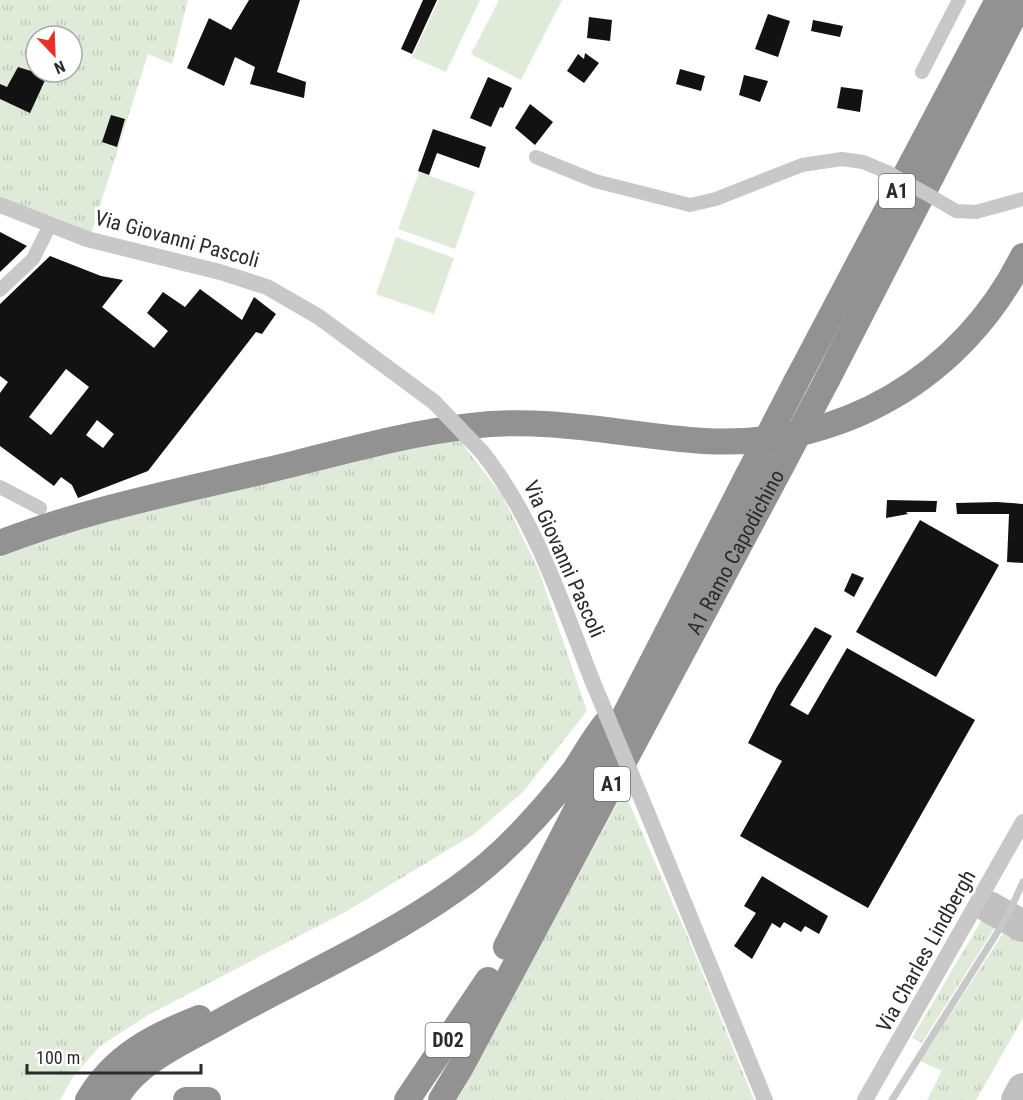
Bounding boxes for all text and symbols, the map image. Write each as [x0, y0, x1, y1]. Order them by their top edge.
north arrow [24, 24, 84, 84]
text: N [51, 57, 68, 78]
road number: A1 [879, 174, 915, 208]
street label: Via Giovanni Pascoli [92, 206, 262, 272]
street label: A1 Ramo Capodichino [682, 466, 789, 639]
street label: Via Giovanni Pascoli [519, 477, 609, 641]
road number: A1 [594, 767, 630, 801]
street label: Via Charles Lindbergh [872, 866, 980, 1036]
road number: D02 [426, 1023, 470, 1057]
scale bar [27, 1037, 201, 1075]
text: 100 m [36, 1047, 80, 1068]

